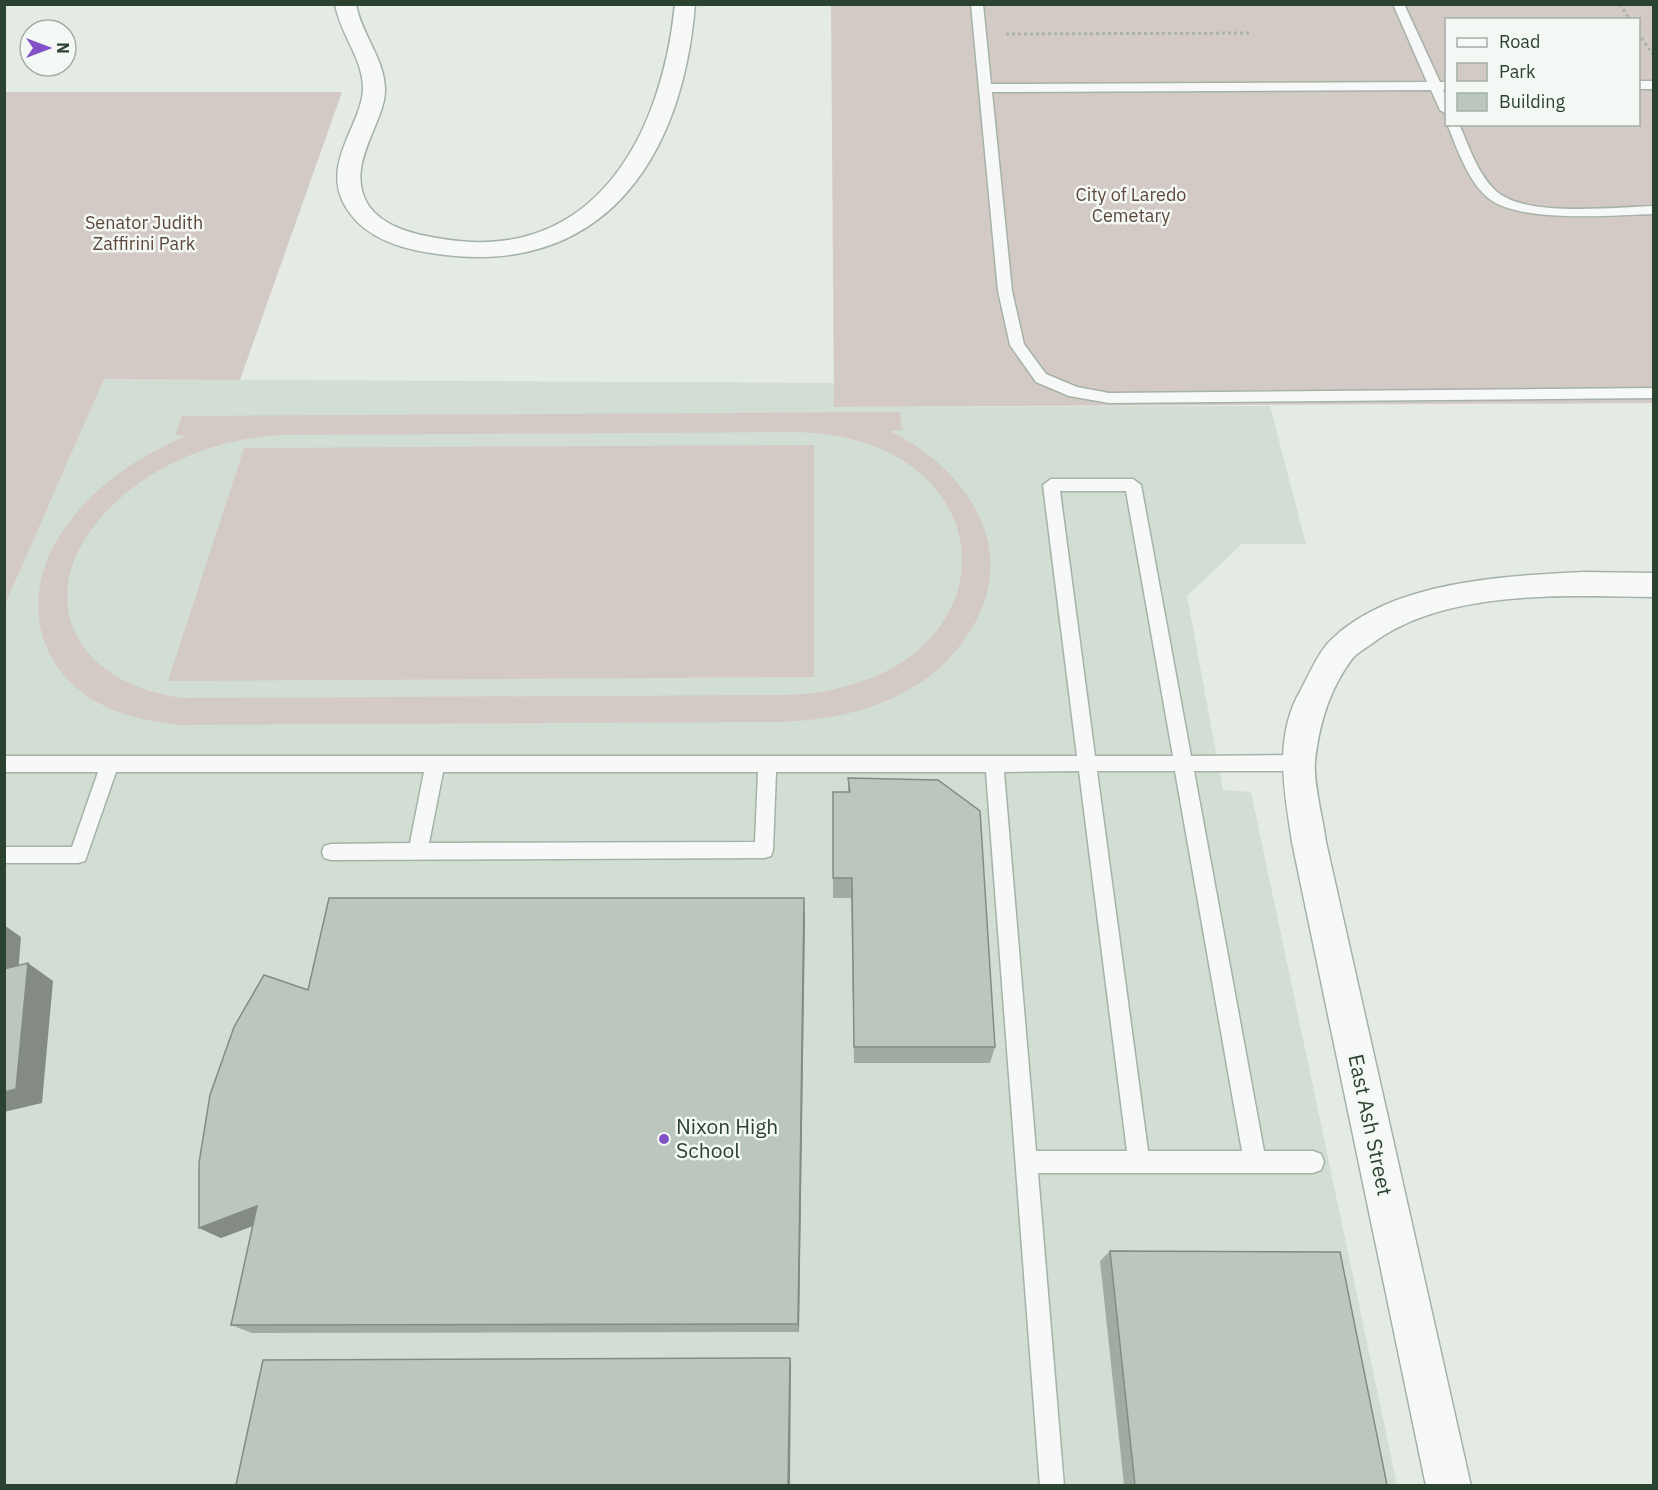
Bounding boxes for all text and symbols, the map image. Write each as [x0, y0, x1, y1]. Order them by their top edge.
north arrow [18, 18, 78, 78]
legend [1445, 18, 1640, 126]
text: Road [1499, 30, 1540, 53]
text: N [53, 42, 73, 54]
text: Park [1499, 60, 1536, 83]
text: Building [1499, 90, 1566, 113]
park label: City of Laredo Cemetary [1076, 183, 1186, 227]
park label: Senator Judith Zaffirini Park [85, 211, 203, 255]
street label: East Ash Street [1342, 1051, 1400, 1198]
place label: Nixon High School [676, 1112, 778, 1164]
marker: Nixon High School [657, 1132, 671, 1146]

